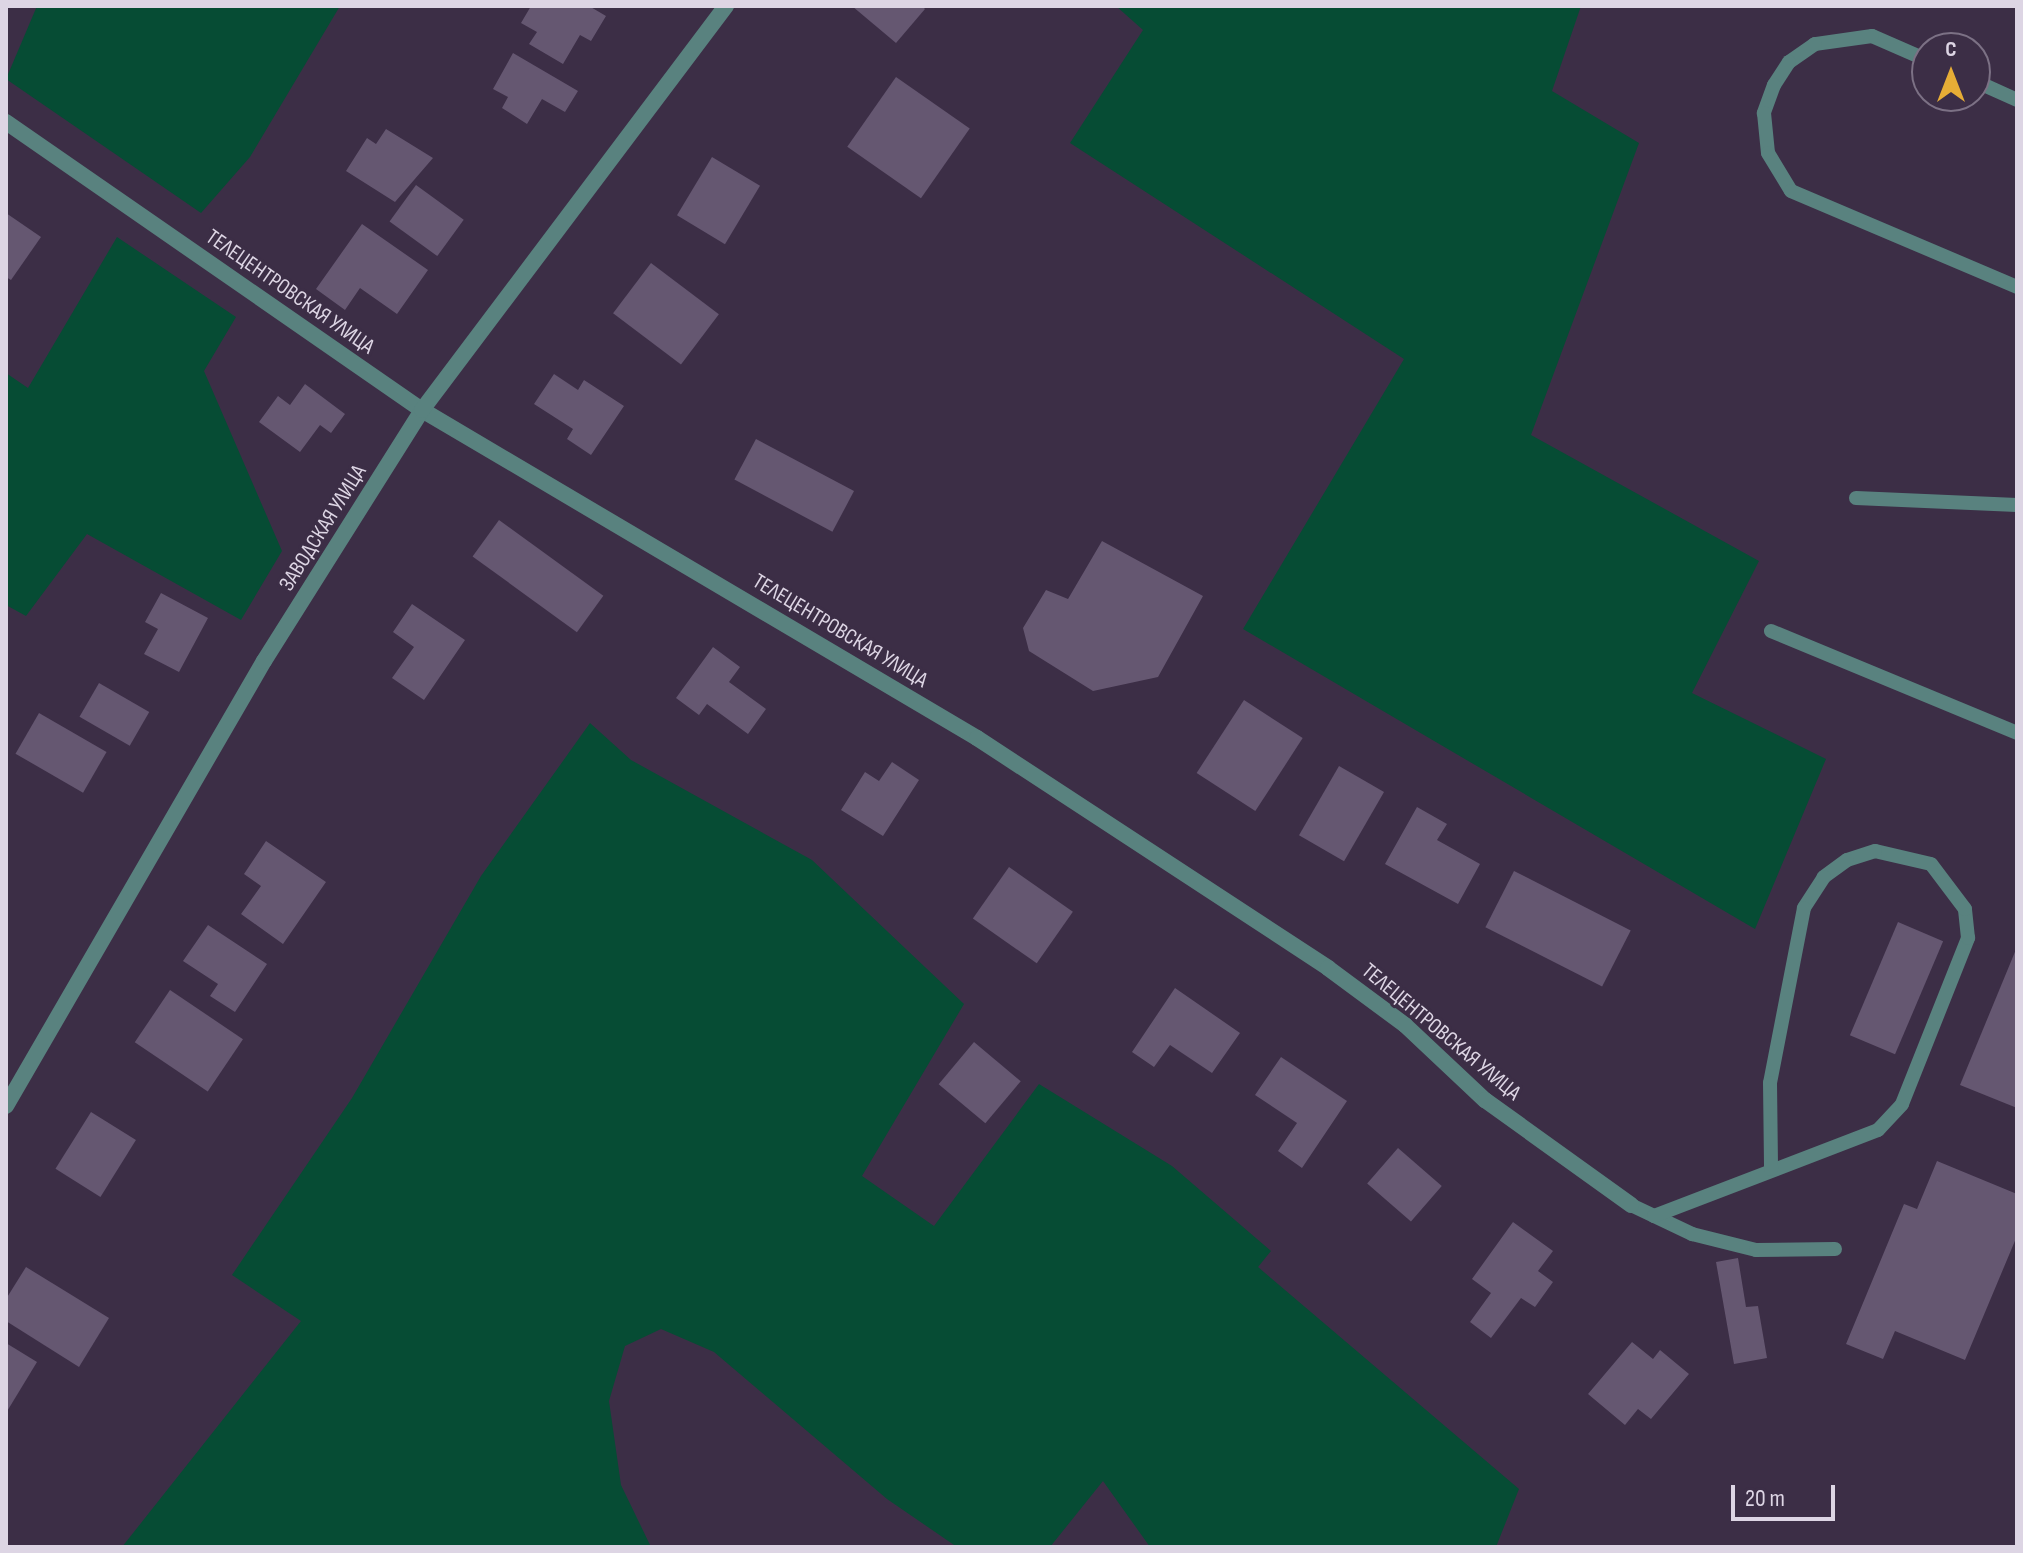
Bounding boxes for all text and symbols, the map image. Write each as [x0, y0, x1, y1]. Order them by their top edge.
north arrow [1911, 32, 1991, 112]
text: С [1945, 36, 1957, 63]
street label: ТЕЛЕЦЕНТРОВСКАЯ УЛИЦА [201, 224, 379, 360]
street label: ЗАВОДСКАЯ УЛИЦА [274, 460, 372, 596]
street label: ТЕЛЕЦЕНТРОВСКАЯ УЛИЦА [748, 568, 932, 694]
street label: ТЕЛЕЦЕНТРОВСКАЯ УЛИЦА [1356, 958, 1526, 1106]
scale bar [1735, 1469, 1839, 1519]
text: 20 m [1745, 1484, 1785, 1513]

